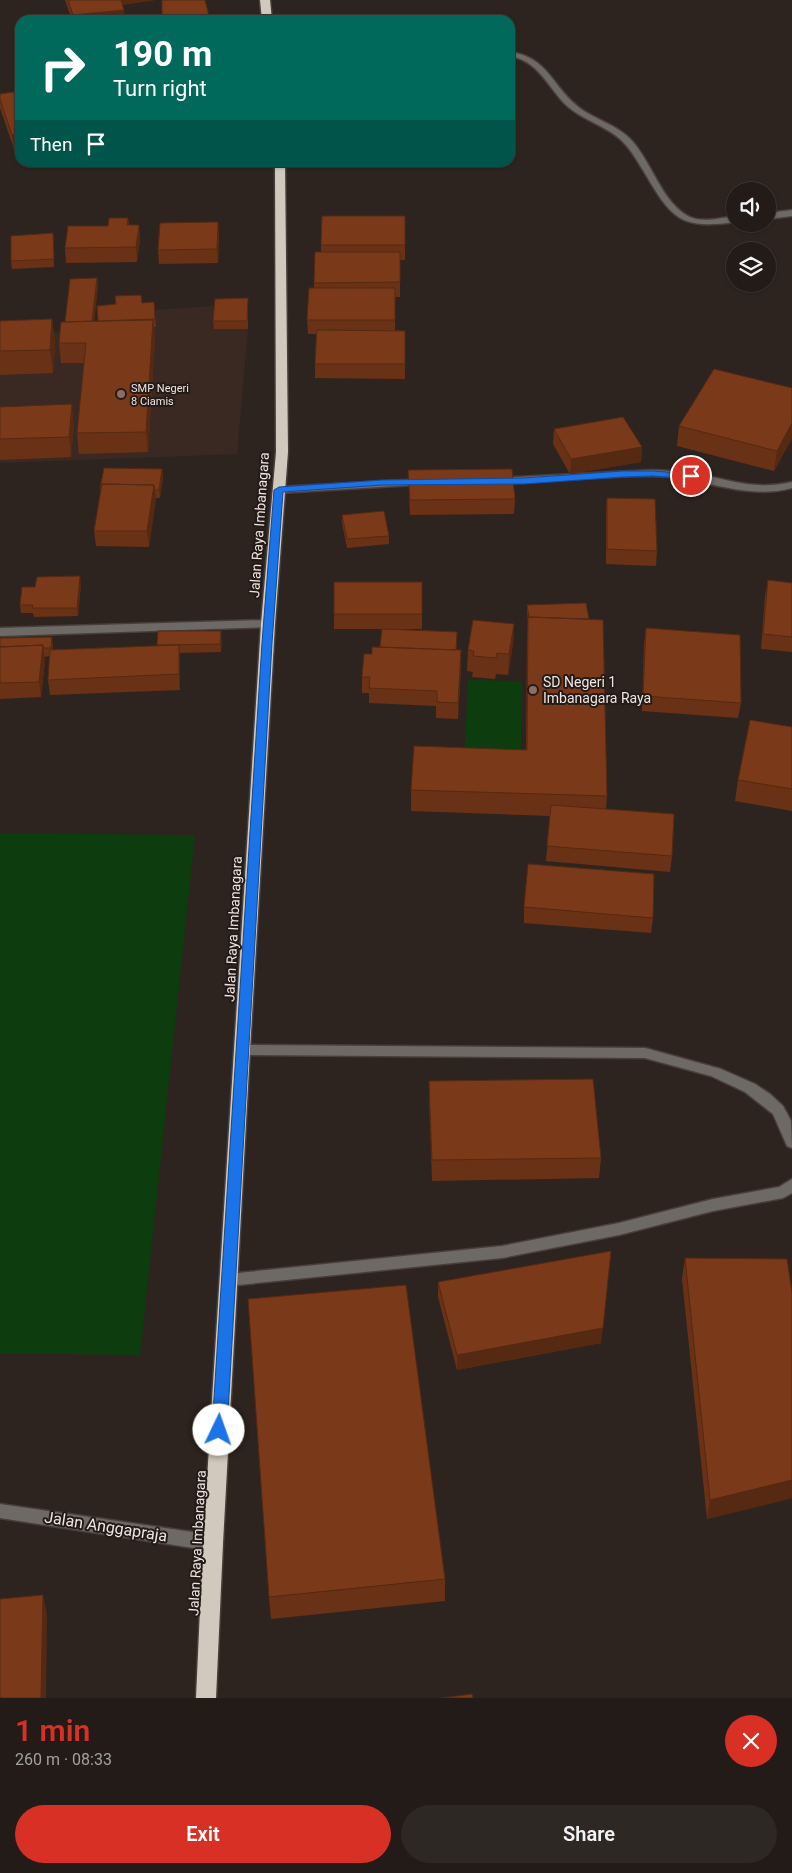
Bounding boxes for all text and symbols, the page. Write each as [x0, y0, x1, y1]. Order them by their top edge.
text: 190 m [113, 34, 212, 75]
icon: right [30, 35, 95, 100]
text: Turn right [113, 76, 207, 101]
icon: arrive [82, 130, 110, 158]
text: Then [30, 133, 72, 156]
map controls [726, 182, 776, 292]
button: sound [726, 182, 776, 232]
button: layers [726, 242, 776, 292]
place label: SMP Negeri 8 Ciamis [131, 382, 189, 408]
marker: SMP Negeri 8 Ciamis [115, 388, 127, 400]
street label: Jalan Raya Imbanagara [246, 452, 272, 598]
pin [670, 455, 712, 497]
icon: arrive [677, 462, 705, 490]
place label: SD Negeri 1 Imbanagara Raya [543, 674, 651, 706]
marker: SD Negeri 1 Imbanagara Raya [527, 684, 539, 696]
street label: Jalan Raya Imbanagara [221, 856, 245, 1002]
position arrow [192, 1403, 244, 1455]
street label: Jalan Raya Imbanagara [185, 1470, 209, 1616]
street label: Jalan Anggapraja [43, 1507, 169, 1546]
text: 1 min [15, 1713, 90, 1748]
button: close [725, 1715, 777, 1767]
text: 260 m · 08:33 [15, 1750, 112, 1769]
button: Exit [15, 1805, 391, 1863]
button: Share [401, 1805, 777, 1863]

